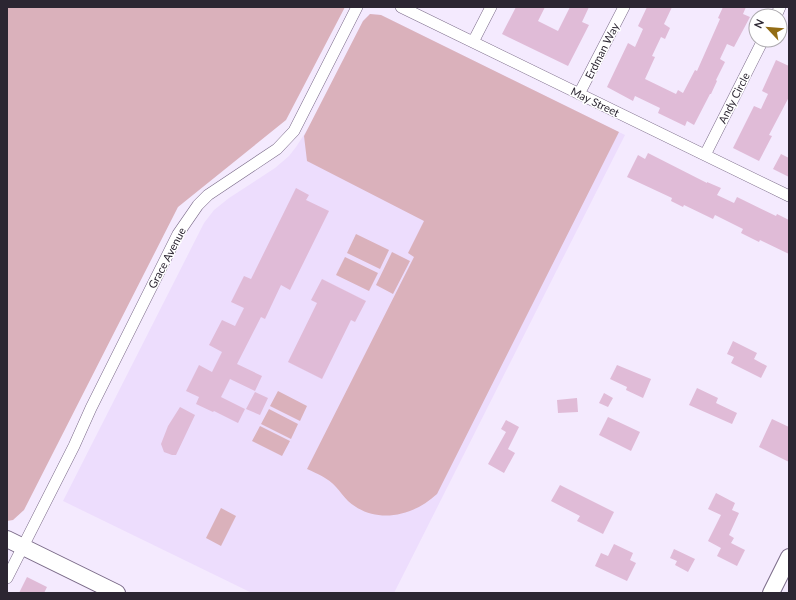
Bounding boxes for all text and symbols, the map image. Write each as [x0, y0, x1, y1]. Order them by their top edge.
north arrow [748, 8, 788, 48]
text: N [751, 17, 766, 30]
street label: Erdman Way [582, 20, 621, 81]
street label: Andy Circle [715, 70, 752, 125]
street label: May Street [569, 84, 622, 119]
street label: Grace Avenue [145, 225, 188, 290]

